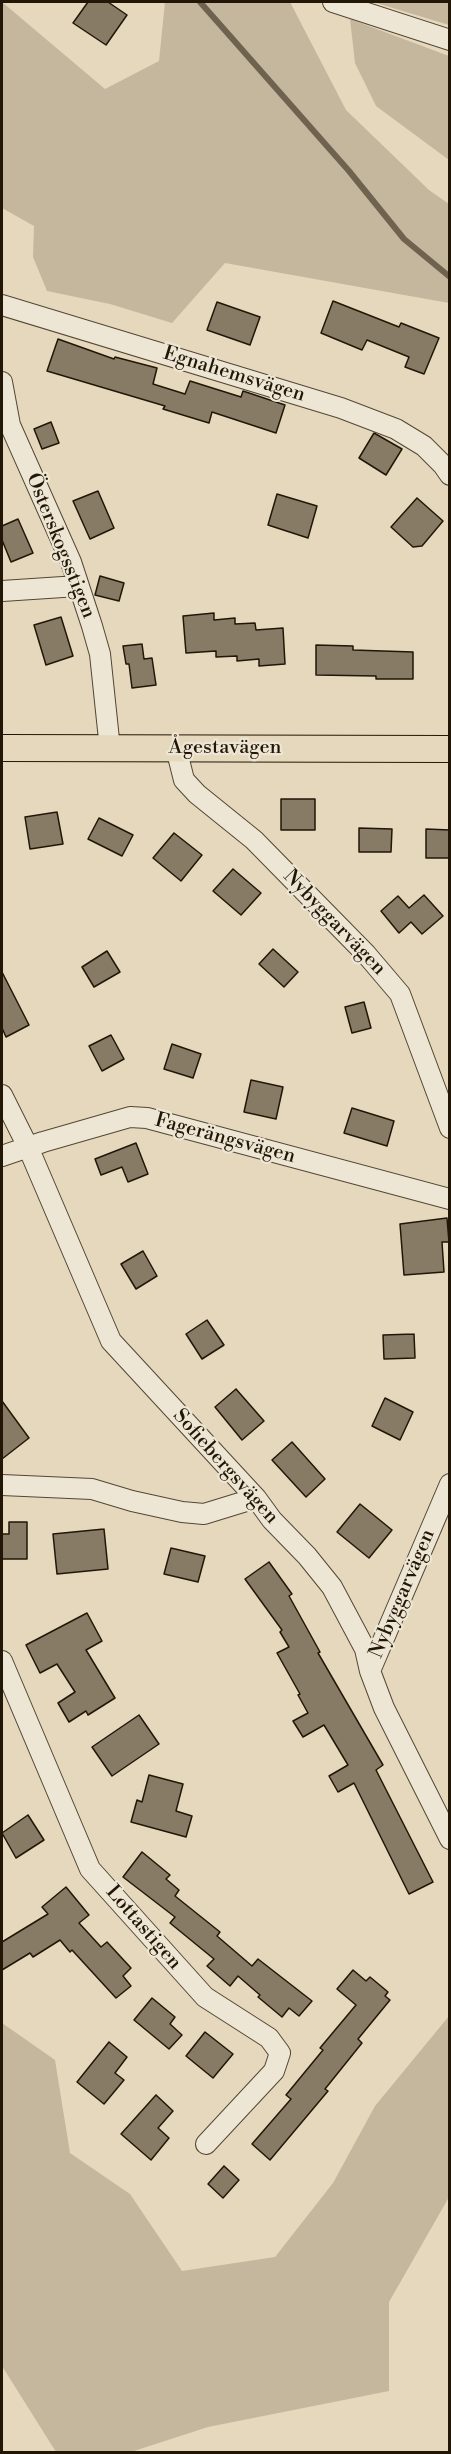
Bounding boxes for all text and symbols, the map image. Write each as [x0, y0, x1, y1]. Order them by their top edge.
street label: Egnahemsvägen [160, 342, 308, 408]
street label: Österskogsstigen [20, 470, 100, 622]
street label: Ågestavägen [169, 736, 281, 760]
street label: Nybyggarvägen [278, 865, 390, 981]
street label: Fagerängsvägen [152, 1109, 298, 1169]
street label: Sofiebergsvägen [167, 1405, 283, 1529]
street label: Nybyggarvägen [365, 1526, 441, 1662]
street label: Lottastigen [100, 1881, 186, 1975]

